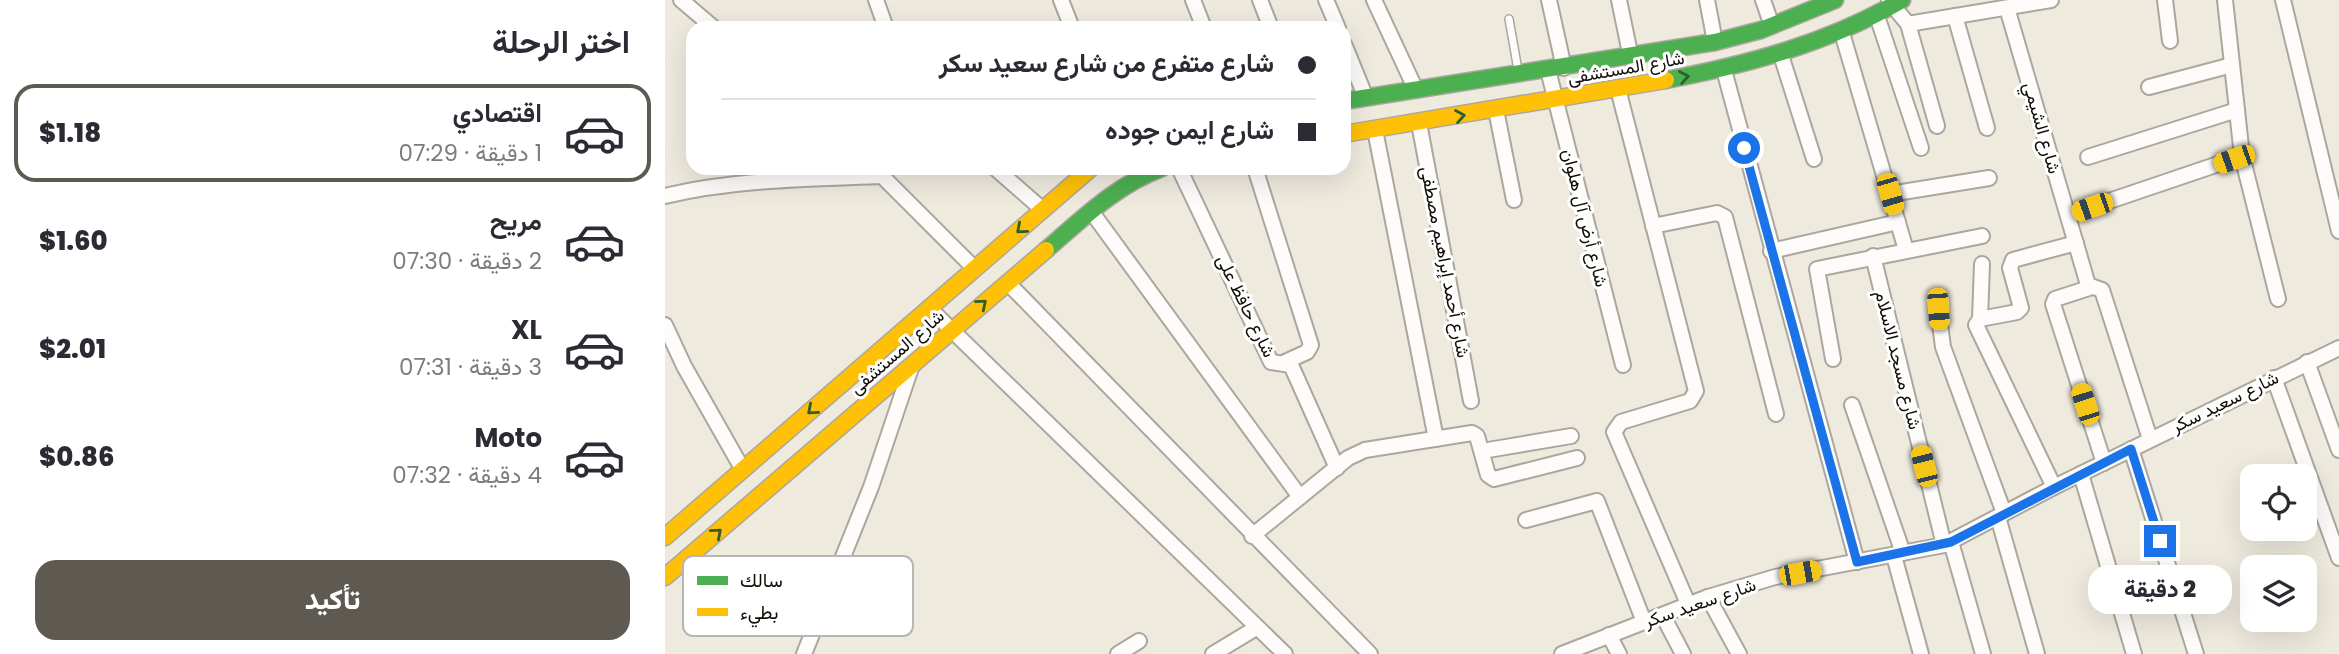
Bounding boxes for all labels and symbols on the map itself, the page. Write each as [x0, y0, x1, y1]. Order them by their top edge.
street label: شارع المستشفى [1566, 45, 1686, 90]
one-way arrow [1678, 70, 1690, 85]
street label: شارع الشيمي [2015, 79, 2068, 177]
one-way arrow [1454, 109, 1466, 124]
route start [1728, 132, 1760, 164]
car [2211, 142, 2258, 176]
street label: شارع أرض آل هلوان [1556, 146, 1615, 290]
street label: شارع أحمد إبراهيم مصطفى [1415, 164, 1476, 360]
car [1875, 171, 1906, 217]
car [2069, 190, 2116, 224]
one-way arrow [1017, 221, 1030, 233]
street label: شارع حافظ على [1211, 250, 1282, 361]
car [1927, 287, 1950, 331]
street label: شارع مسجد الاسلام [1869, 288, 1928, 432]
one-way arrow [974, 300, 987, 313]
street label: شارع المستشفى [844, 303, 949, 400]
street label: شارع سعيد سكر [2166, 365, 2283, 439]
car [2069, 381, 2102, 427]
one-way arrow [808, 402, 821, 414]
car [1909, 443, 1940, 489]
route end [2144, 525, 2176, 557]
one-way arrow [708, 529, 721, 541]
legend [683, 556, 913, 636]
car [1778, 559, 1823, 587]
callout: 2 دقيقة [2088, 566, 2232, 614]
text: سالك [740, 567, 783, 594]
street label: شارع سعيد سكر [1640, 572, 1759, 634]
text: بطيء [740, 599, 778, 628]

